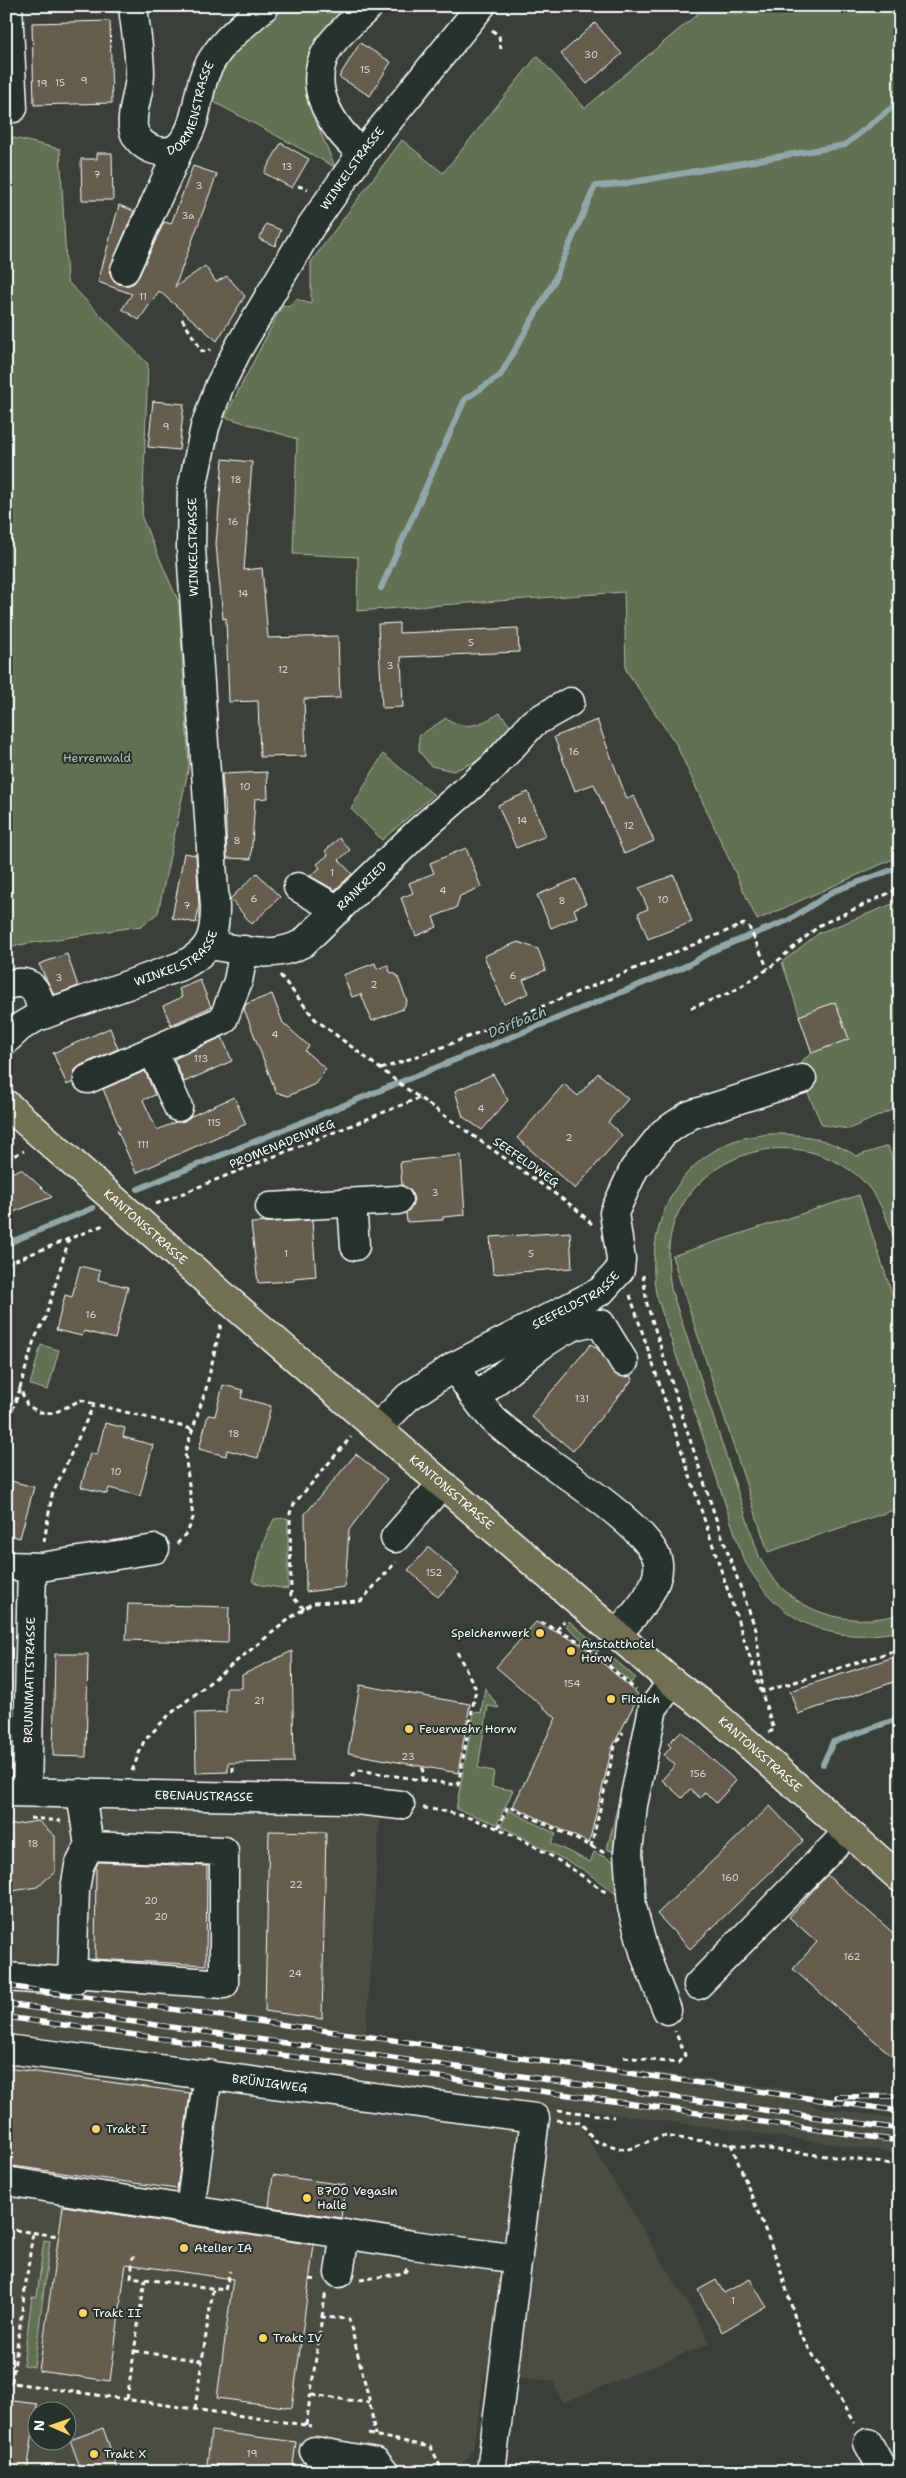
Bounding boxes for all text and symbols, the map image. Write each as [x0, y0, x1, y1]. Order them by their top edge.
house number: 30 [584, 48, 598, 61]
street label: DORMENSTRASSE [165, 58, 218, 159]
house number: 15 [360, 63, 370, 76]
house number: 9 [81, 74, 88, 87]
house number: 15 [55, 76, 65, 89]
house number: 19 [37, 77, 47, 90]
street label: WINKELSTRASSE [317, 124, 388, 213]
house number: 13 [282, 160, 292, 173]
house number: 7 [94, 168, 101, 181]
house number: 3 [196, 179, 203, 192]
house number: 3a [181, 209, 195, 222]
house number: 11 [139, 290, 147, 303]
house number: 9 [163, 420, 170, 433]
house number: 18 [230, 473, 242, 486]
street label: WINKELSTRASSE [184, 497, 202, 597]
house number: 16 [228, 515, 238, 528]
house number: 14 [238, 587, 248, 600]
house number: 5 [468, 636, 474, 649]
house number: 3 [387, 659, 394, 672]
house number: 12 [278, 663, 288, 676]
house number: 16 [569, 745, 579, 758]
park label: Herrenwald [63, 750, 131, 766]
house number: 10 [240, 780, 250, 793]
house number: 14 [517, 814, 527, 827]
house number: 12 [624, 819, 634, 832]
house number: 8 [234, 834, 241, 847]
street label: RANKRIED [333, 858, 391, 914]
house number: 1 [330, 866, 334, 879]
house number: 4 [440, 884, 447, 897]
house number: 6 [251, 892, 258, 905]
house number: 10 [658, 893, 668, 906]
house number: 8 [559, 894, 566, 907]
house number: 7 [184, 899, 191, 912]
street label: WINKELSTRASSE [132, 928, 221, 990]
house number: 6 [510, 969, 517, 982]
house number: 3 [56, 971, 63, 984]
house number: 2 [371, 978, 378, 991]
water label: Dorfbach [485, 1002, 549, 1042]
house number: 4 [272, 1028, 279, 1041]
house number: 113 [194, 1052, 208, 1065]
house number: 4 [478, 1102, 485, 1115]
house number: 115 [207, 1116, 221, 1129]
street label: PROMENADENWEG [227, 1116, 337, 1172]
house number: 2 [566, 1131, 573, 1144]
street label: SEEFELDWEG [490, 1133, 562, 1191]
house number: 111 [137, 1138, 149, 1151]
street label: KANTONSSTRASSE [100, 1186, 191, 1268]
house number: 3 [432, 1186, 439, 1199]
house number: 1 [284, 1247, 288, 1260]
house number: 5 [528, 1247, 534, 1260]
street label: SEEFELDSTRASSE [529, 1268, 623, 1333]
house number: 16 [86, 1308, 96, 1321]
house number: 131 [575, 1392, 589, 1405]
house number: 18 [228, 1427, 240, 1440]
street label: KANTONSSTRASSE [406, 1451, 497, 1533]
house number: 10 [111, 1465, 121, 1478]
house number: 152 [426, 1566, 442, 1579]
street label: BRUNNMATTSTRASSE [20, 1617, 39, 1743]
place label: Speichenwerk [451, 1625, 530, 1641]
marker: Speichenwerk [534, 1627, 546, 1639]
place label: Anstatthotel Horw [581, 1636, 655, 1666]
marker: Anstatthotel Horw [565, 1645, 577, 1657]
house number: 154 [564, 1677, 580, 1690]
place label: Fitdich [621, 1691, 660, 1707]
marker: Fitdich [605, 1693, 617, 1705]
house number: 21 [254, 1694, 264, 1707]
street label: KANTONSSTRASSE [715, 1713, 805, 1796]
place label: Feuerwehr Horw [419, 1721, 517, 1737]
marker: Feuerwehr Horw [403, 1723, 415, 1735]
house number: 23 [401, 1750, 415, 1763]
house number: 156 [690, 1767, 706, 1780]
street label: EBENAUSTRASSE [154, 1787, 254, 1805]
house number: 18 [27, 1837, 39, 1850]
house number: 160 [721, 1871, 739, 1884]
house number: 22 [289, 1878, 303, 1891]
house number: 20 [144, 1894, 158, 1907]
house number: 20 [154, 1910, 168, 1923]
house number: 162 [843, 1950, 861, 1963]
house number: 24 [288, 1967, 302, 1980]
street label: BRÜNIGWEG [231, 2071, 308, 2096]
place label: Trakt I [106, 2121, 148, 2137]
marker: Trakt I [90, 2123, 102, 2135]
place label: B700 Vegasin Halle [317, 2183, 398, 2213]
marker: B700 Vegasin Halle [301, 2192, 313, 2204]
place label: Atelier IA [194, 2240, 252, 2256]
marker: Atelier IA [178, 2242, 190, 2254]
house number: 1 [731, 2294, 735, 2307]
place label: Trakt II [93, 2305, 141, 2321]
marker: Trakt II [77, 2307, 89, 2319]
place label: Trakt IV [273, 2330, 322, 2346]
marker: Trakt IV [257, 2332, 269, 2344]
north arrow [28, 2400, 78, 2450]
text: N [30, 2420, 48, 2431]
place label: Trakt X [104, 2446, 147, 2462]
house number: 19 [247, 2447, 257, 2460]
marker: Trakt X [88, 2448, 100, 2460]

